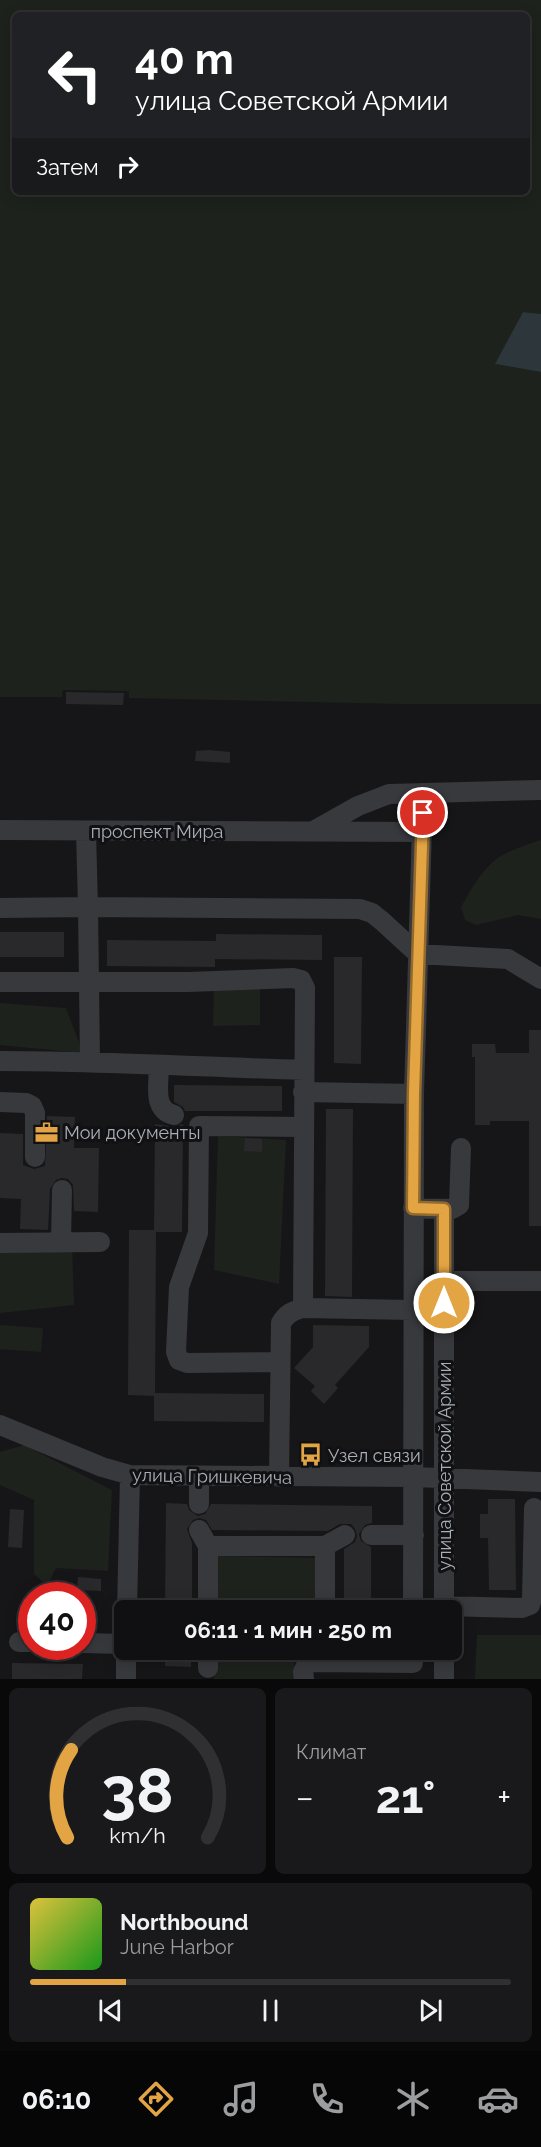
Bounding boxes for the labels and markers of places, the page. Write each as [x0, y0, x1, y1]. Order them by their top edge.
pin [397, 787, 448, 838]
office icon: Мои документы [33, 1119, 59, 1145]
place label: Мои документы [64, 1122, 200, 1143]
bus stop icon: Узел связи [297, 1442, 323, 1468]
place label: Узел связи [328, 1445, 421, 1466]

